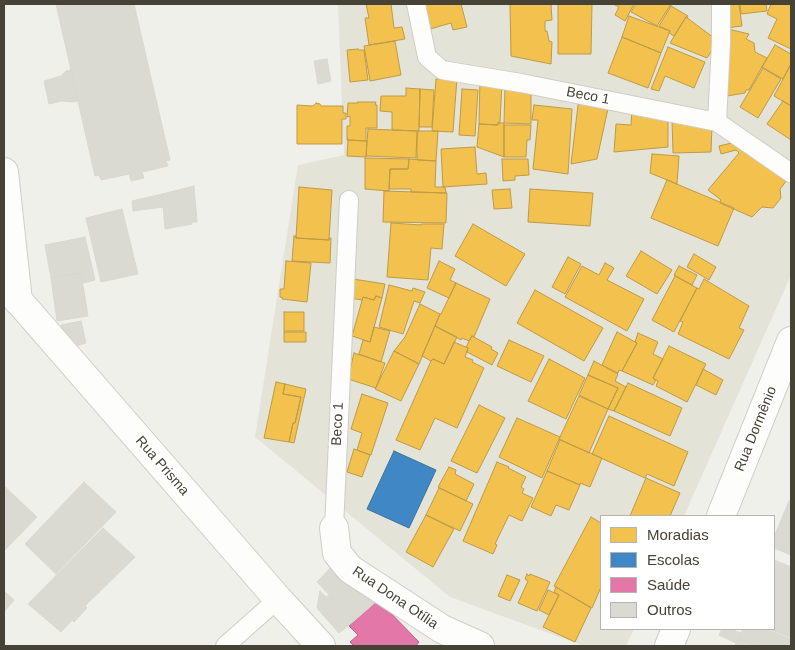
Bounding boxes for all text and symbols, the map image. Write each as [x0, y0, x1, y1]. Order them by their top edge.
street label: Beco 1 [565, 84, 611, 108]
street label: Rua Dormênio [731, 384, 781, 474]
street label: Beco 1 [328, 402, 348, 446]
street label: Rua Prisma [132, 433, 192, 499]
legend [600, 515, 775, 630]
text: Moradias [647, 526, 709, 543]
text: Escolas [647, 551, 700, 568]
street label: Rua Dona Otília [349, 563, 441, 633]
text: Saúde [647, 576, 690, 593]
text: Outros [647, 601, 692, 618]

